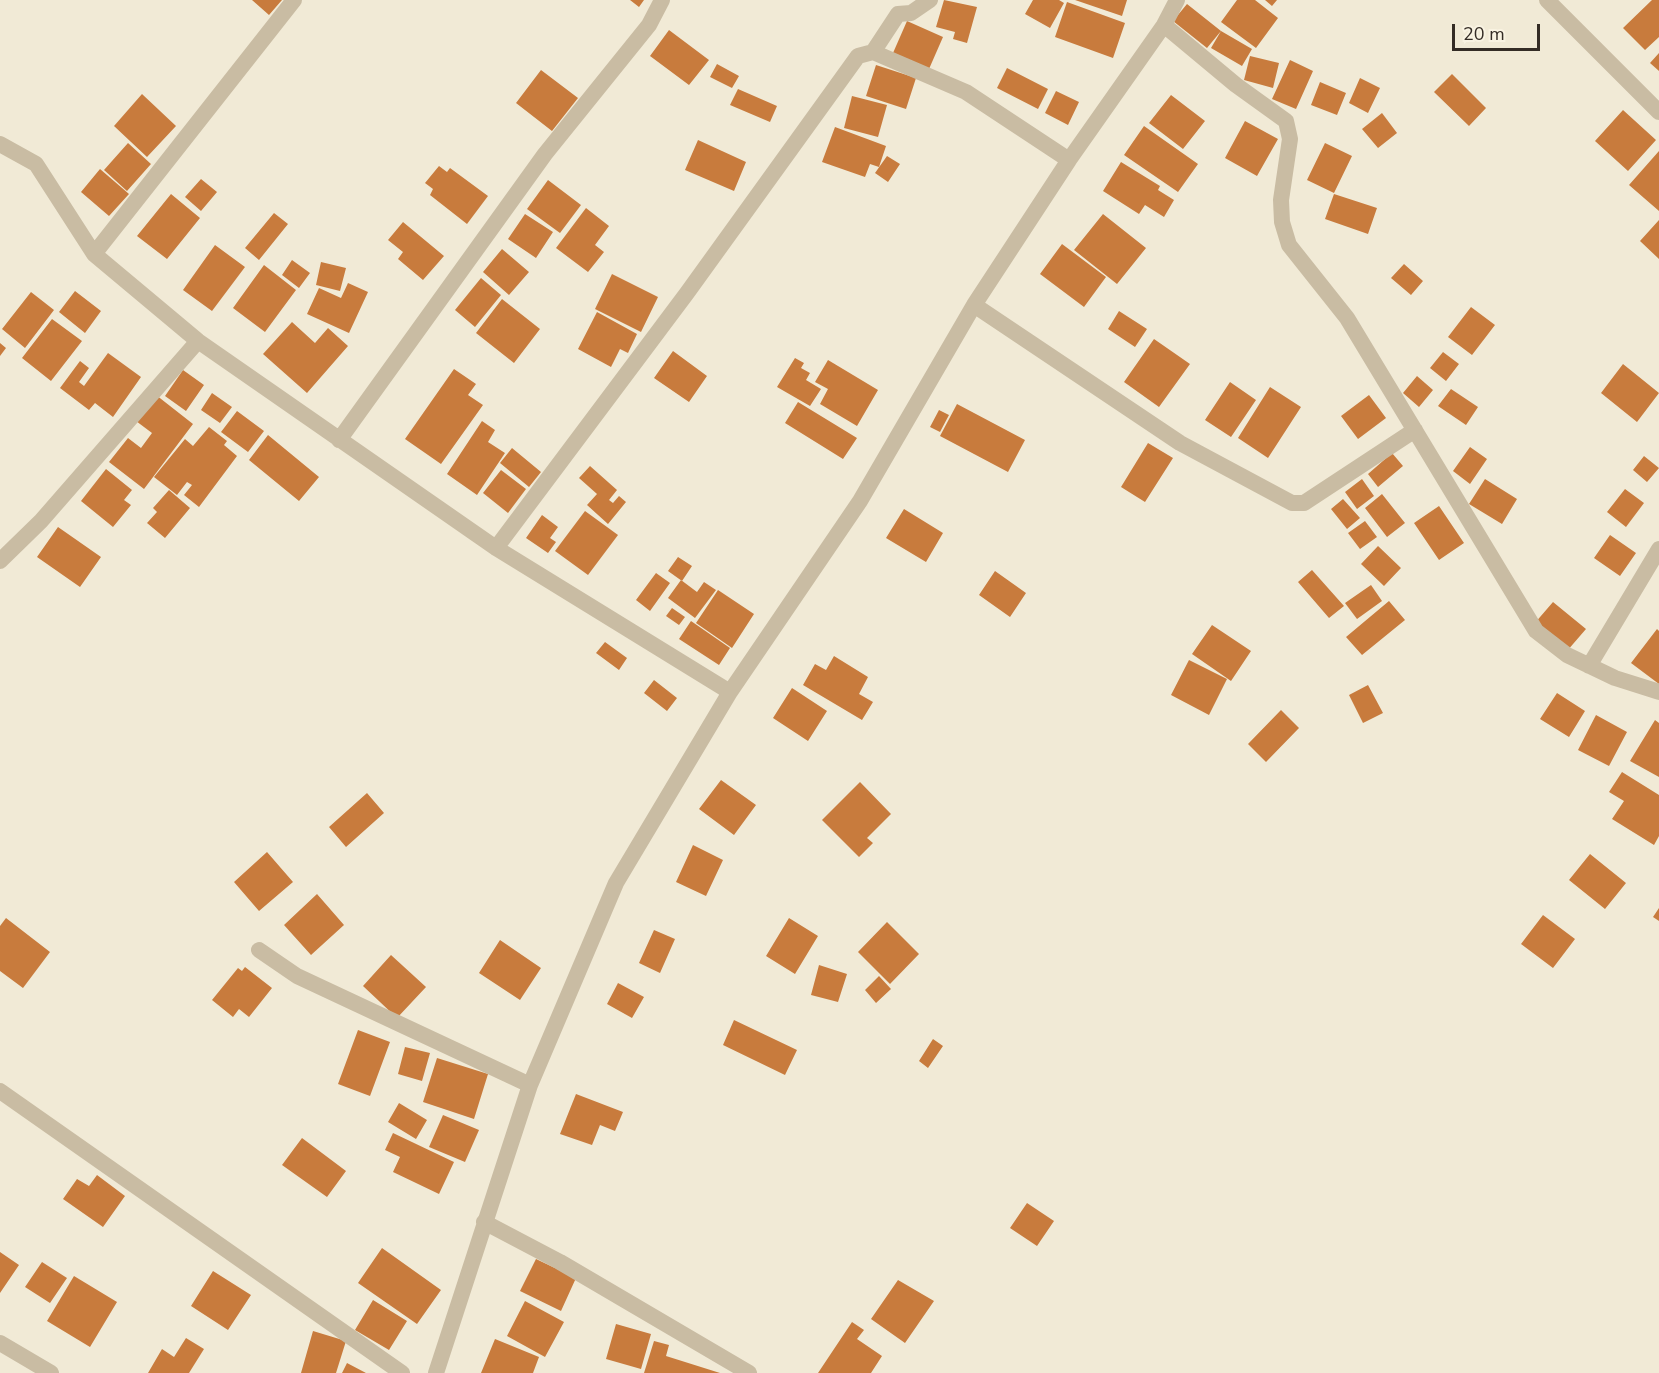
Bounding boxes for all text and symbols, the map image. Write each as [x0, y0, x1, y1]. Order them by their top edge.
scale bar [1455, 12, 1544, 50]
text: 20 m [1463, 22, 1505, 46]

